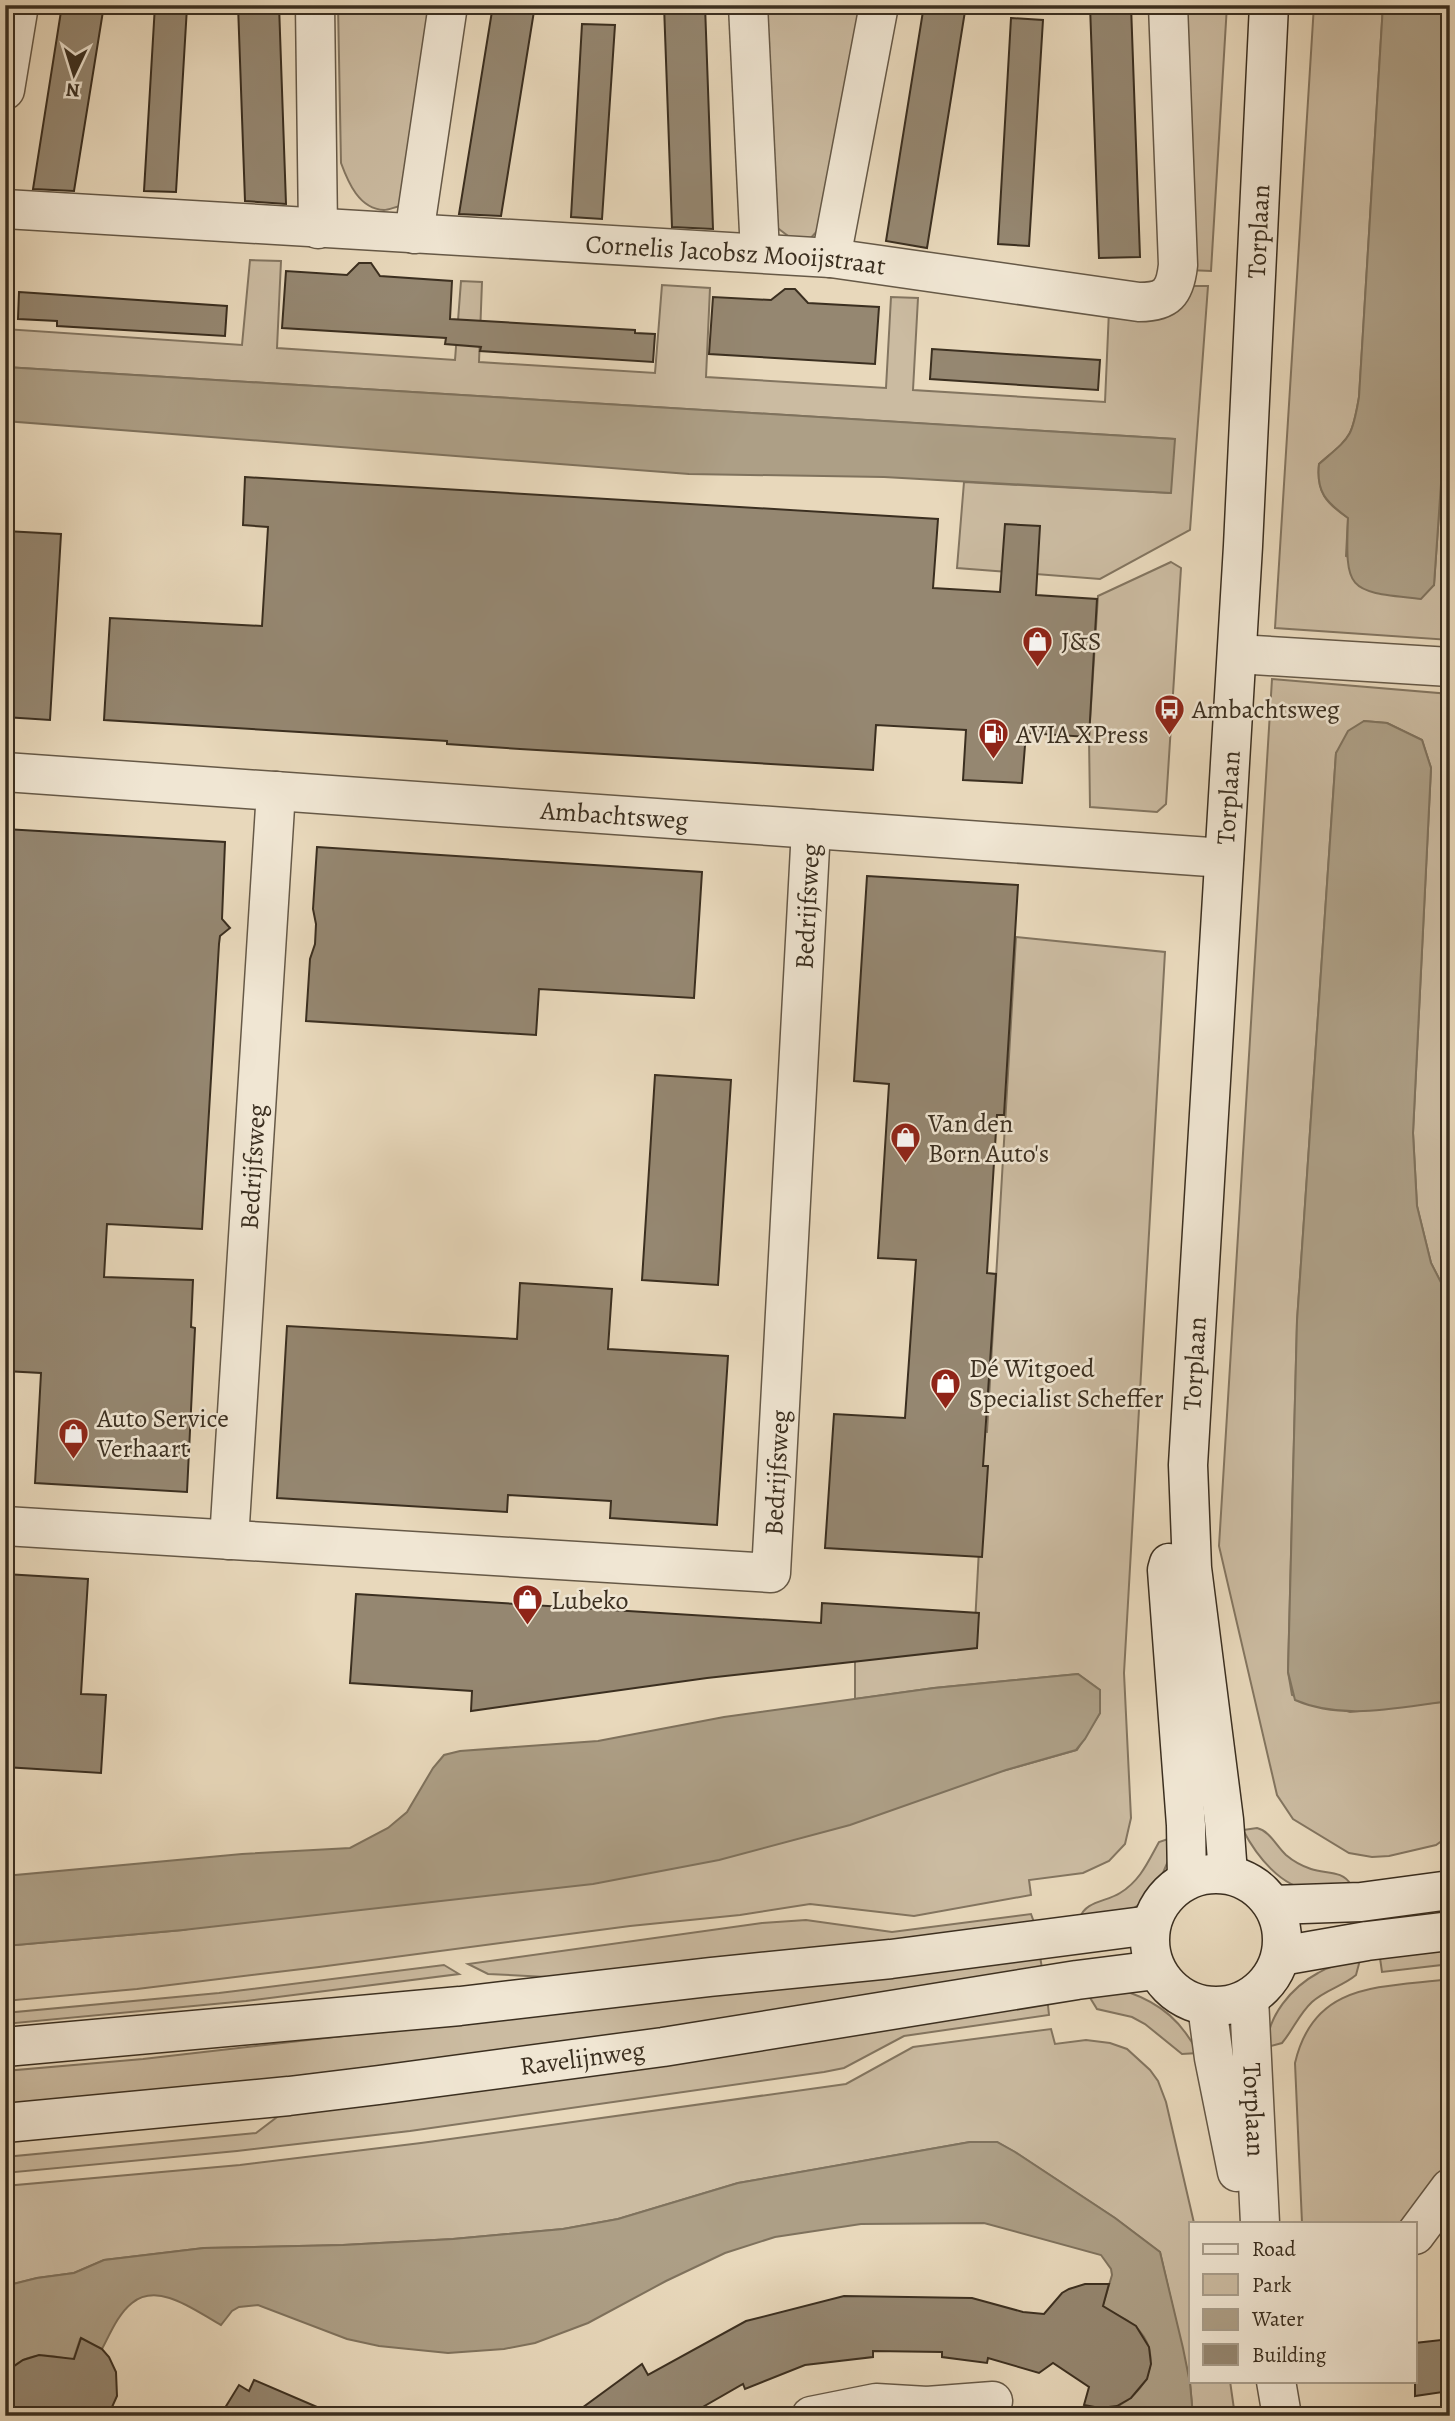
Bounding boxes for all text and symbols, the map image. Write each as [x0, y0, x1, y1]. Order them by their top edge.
north arrow [38, 38, 108, 108]
text: N [65, 76, 81, 103]
street label: Torplaan [1239, 183, 1278, 279]
street label: Cornelis Jacobsz Mooijstraat [584, 226, 888, 284]
shop icon: J&S [1021, 624, 1055, 668]
place label: J&S [1061, 624, 1101, 659]
bus stop icon: Ambachtsweg [1152, 692, 1186, 736]
place label: Ambachtsweg [1191, 692, 1340, 727]
fuel station icon: AVIA XPress [976, 717, 1010, 761]
place label: AVIA XPress [1015, 717, 1149, 752]
street label: Torplaan [1208, 749, 1249, 846]
street label: Ambachtsweg [538, 793, 689, 838]
street label: Bedrijfsweg [786, 843, 828, 970]
street label: Bedrijfsweg [232, 1103, 274, 1231]
place label: Van den Born Auto's [927, 1106, 1049, 1171]
shop icon: Van den Born Auto's [888, 1121, 922, 1165]
street label: Torplaan [1174, 1315, 1215, 1412]
place label: Dé Witgoed Specialist Scheffer [969, 1351, 1164, 1416]
shop icon: Dé Witgoed Specialist Scheffer [929, 1366, 963, 1410]
place label: Auto Service Verhaart [96, 1401, 229, 1466]
street label: Bedrijfsweg [756, 1409, 798, 1537]
shop icon: Auto Service Verhaart [57, 1416, 91, 1460]
shop icon: Lubeko [511, 1583, 545, 1627]
place label: Lubeko [551, 1583, 629, 1618]
street label: Ravelijnweg [517, 2033, 647, 2084]
street label: Torplaan [1234, 2062, 1274, 2158]
legend [1189, 2222, 1416, 2382]
text: Road [1252, 2235, 1296, 2263]
text: Park [1252, 2271, 1292, 2299]
text: Water [1251, 2305, 1304, 2333]
text: Building [1252, 2341, 1327, 2369]

